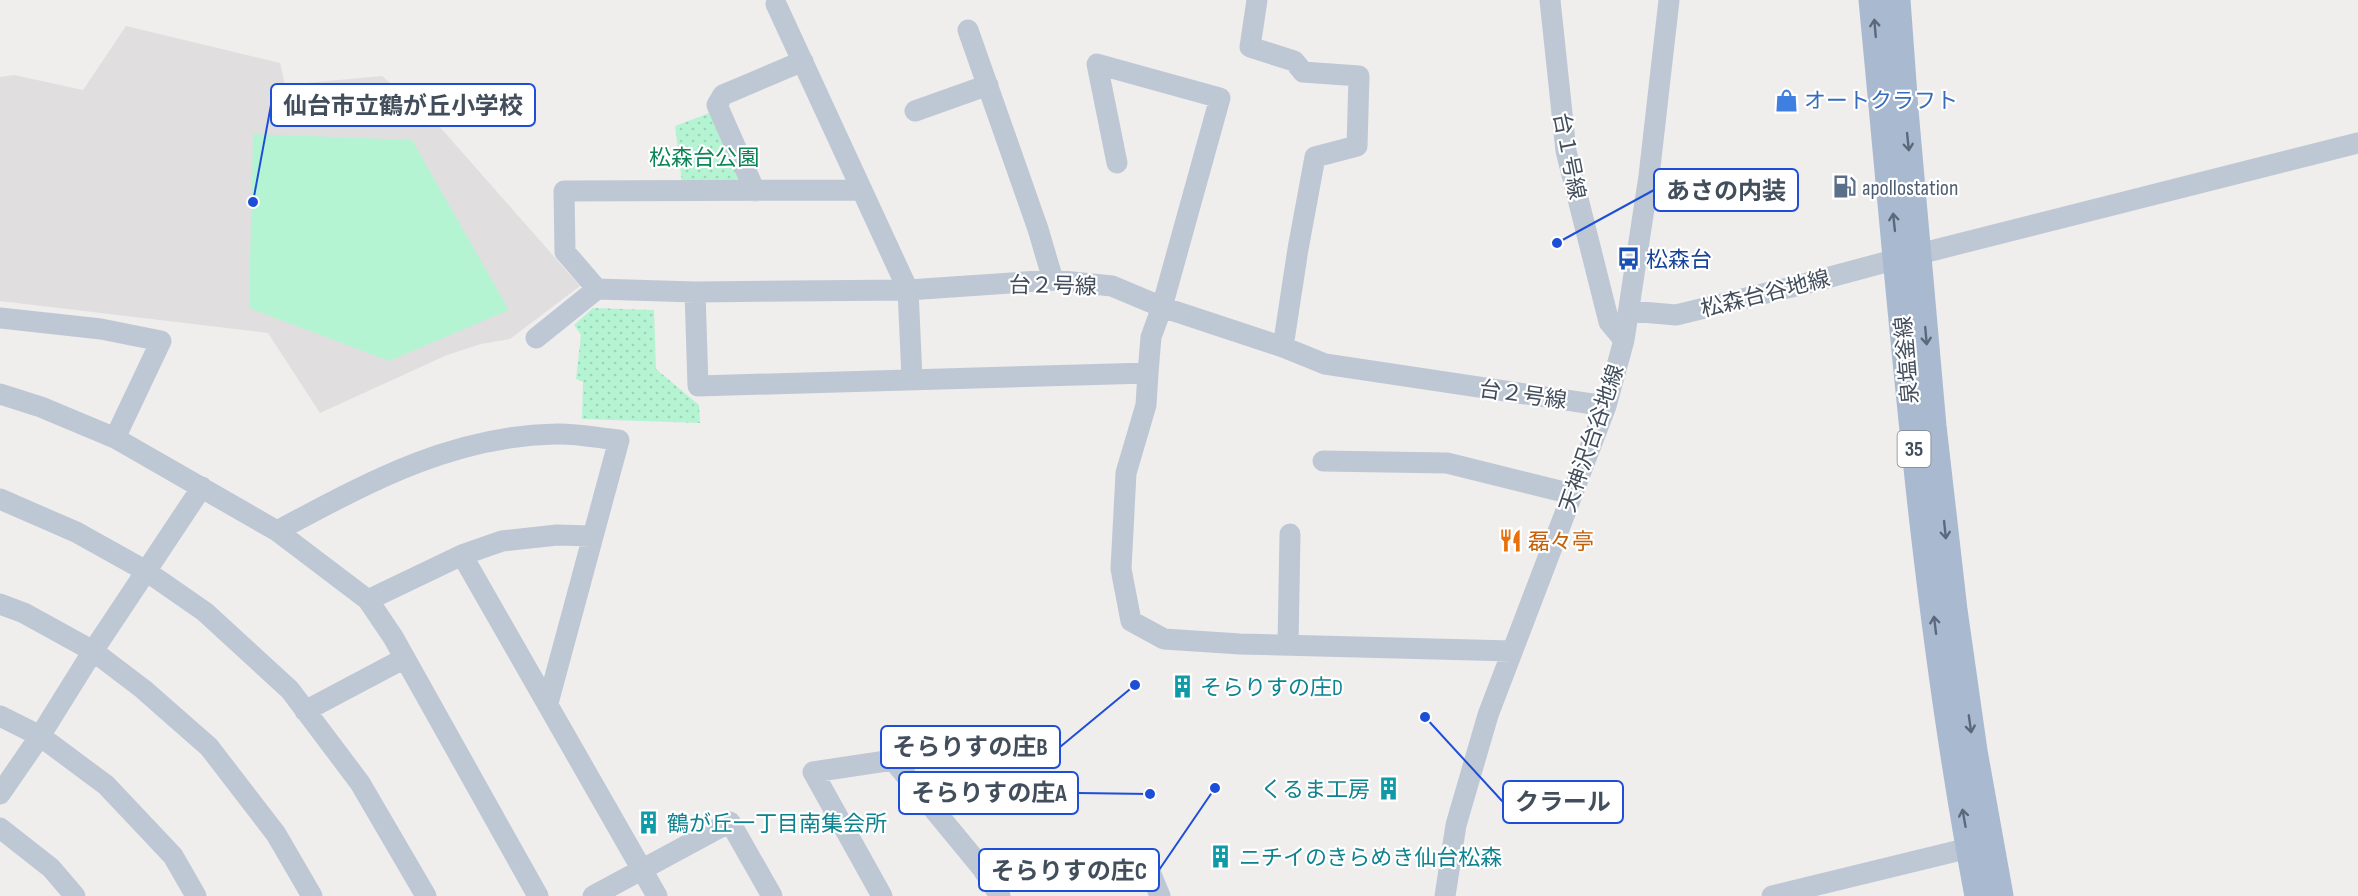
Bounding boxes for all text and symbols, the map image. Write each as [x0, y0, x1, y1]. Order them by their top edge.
one-way arrow [1869, 19, 1880, 39]
callout: 仙台市立鶴が丘小学校 [271, 84, 535, 126]
shop icon: オートクラフト [1773, 87, 1799, 113]
place label: オートクラフト [1804, 88, 1958, 115]
text: 仙台市立鶴が丘小学校 [283, 92, 523, 121]
street label: 台１号線 [1547, 111, 1590, 202]
one-way arrow [1903, 132, 1914, 152]
park label: 松森台公園 [649, 145, 759, 172]
callout: あさの内装 [1654, 169, 1798, 211]
fuel station icon: apollostation [1831, 174, 1857, 200]
place label: apollostation [1862, 175, 1958, 202]
text: あさの内装 [1666, 177, 1786, 206]
one-way arrow [1888, 213, 1899, 233]
bus stop icon: 松森台 [1615, 246, 1641, 272]
place label: 松森台 [1646, 247, 1712, 274]
street label: 松森台谷地線 [1698, 265, 1833, 324]
street label: 台２号線 [1009, 272, 1097, 301]
street label: 泉塩釜線 [1890, 315, 1925, 405]
one-way arrow [1921, 326, 1932, 346]
street label: 天神沢台谷地線 [1555, 361, 1630, 516]
street label: 台２号線 [1477, 376, 1568, 415]
road number: 35 [1898, 431, 1930, 467]
one-way arrow [1940, 520, 1951, 540]
restaurant icon: 磊々亭 [1497, 528, 1523, 554]
place label: 磊々亭 [1528, 529, 1594, 556]
one-way arrow [1930, 616, 1941, 635]
building icon: そらりすの庄D [1169, 674, 1195, 700]
place label: そらりすの庄D [1200, 675, 1343, 702]
one-way arrow [1965, 713, 1976, 733]
callout: そらりすの庄B [881, 726, 1060, 768]
text: そらりすの庄B [892, 733, 1048, 762]
callout: そらりすの庄A [899, 772, 1078, 814]
building icon: くるま工房 [1375, 776, 1401, 802]
place label: くるま工房 [1260, 777, 1370, 804]
text: そらりすの庄A [911, 779, 1067, 808]
callout: クラール [1503, 781, 1623, 823]
text: クラール [1515, 788, 1611, 817]
one-way arrow [1958, 809, 1969, 828]
building icon: 鶴が丘一丁目南集会所 [636, 810, 662, 836]
place label: 鶴が丘一丁目南集会所 [667, 811, 887, 838]
building icon: ニチイのきらめき仙台松森 [1208, 844, 1234, 870]
place label: ニチイのきらめき仙台松森 [1239, 845, 1502, 872]
callout: そらりすの庄C [979, 849, 1159, 891]
text: そらりすの庄C [991, 857, 1147, 886]

